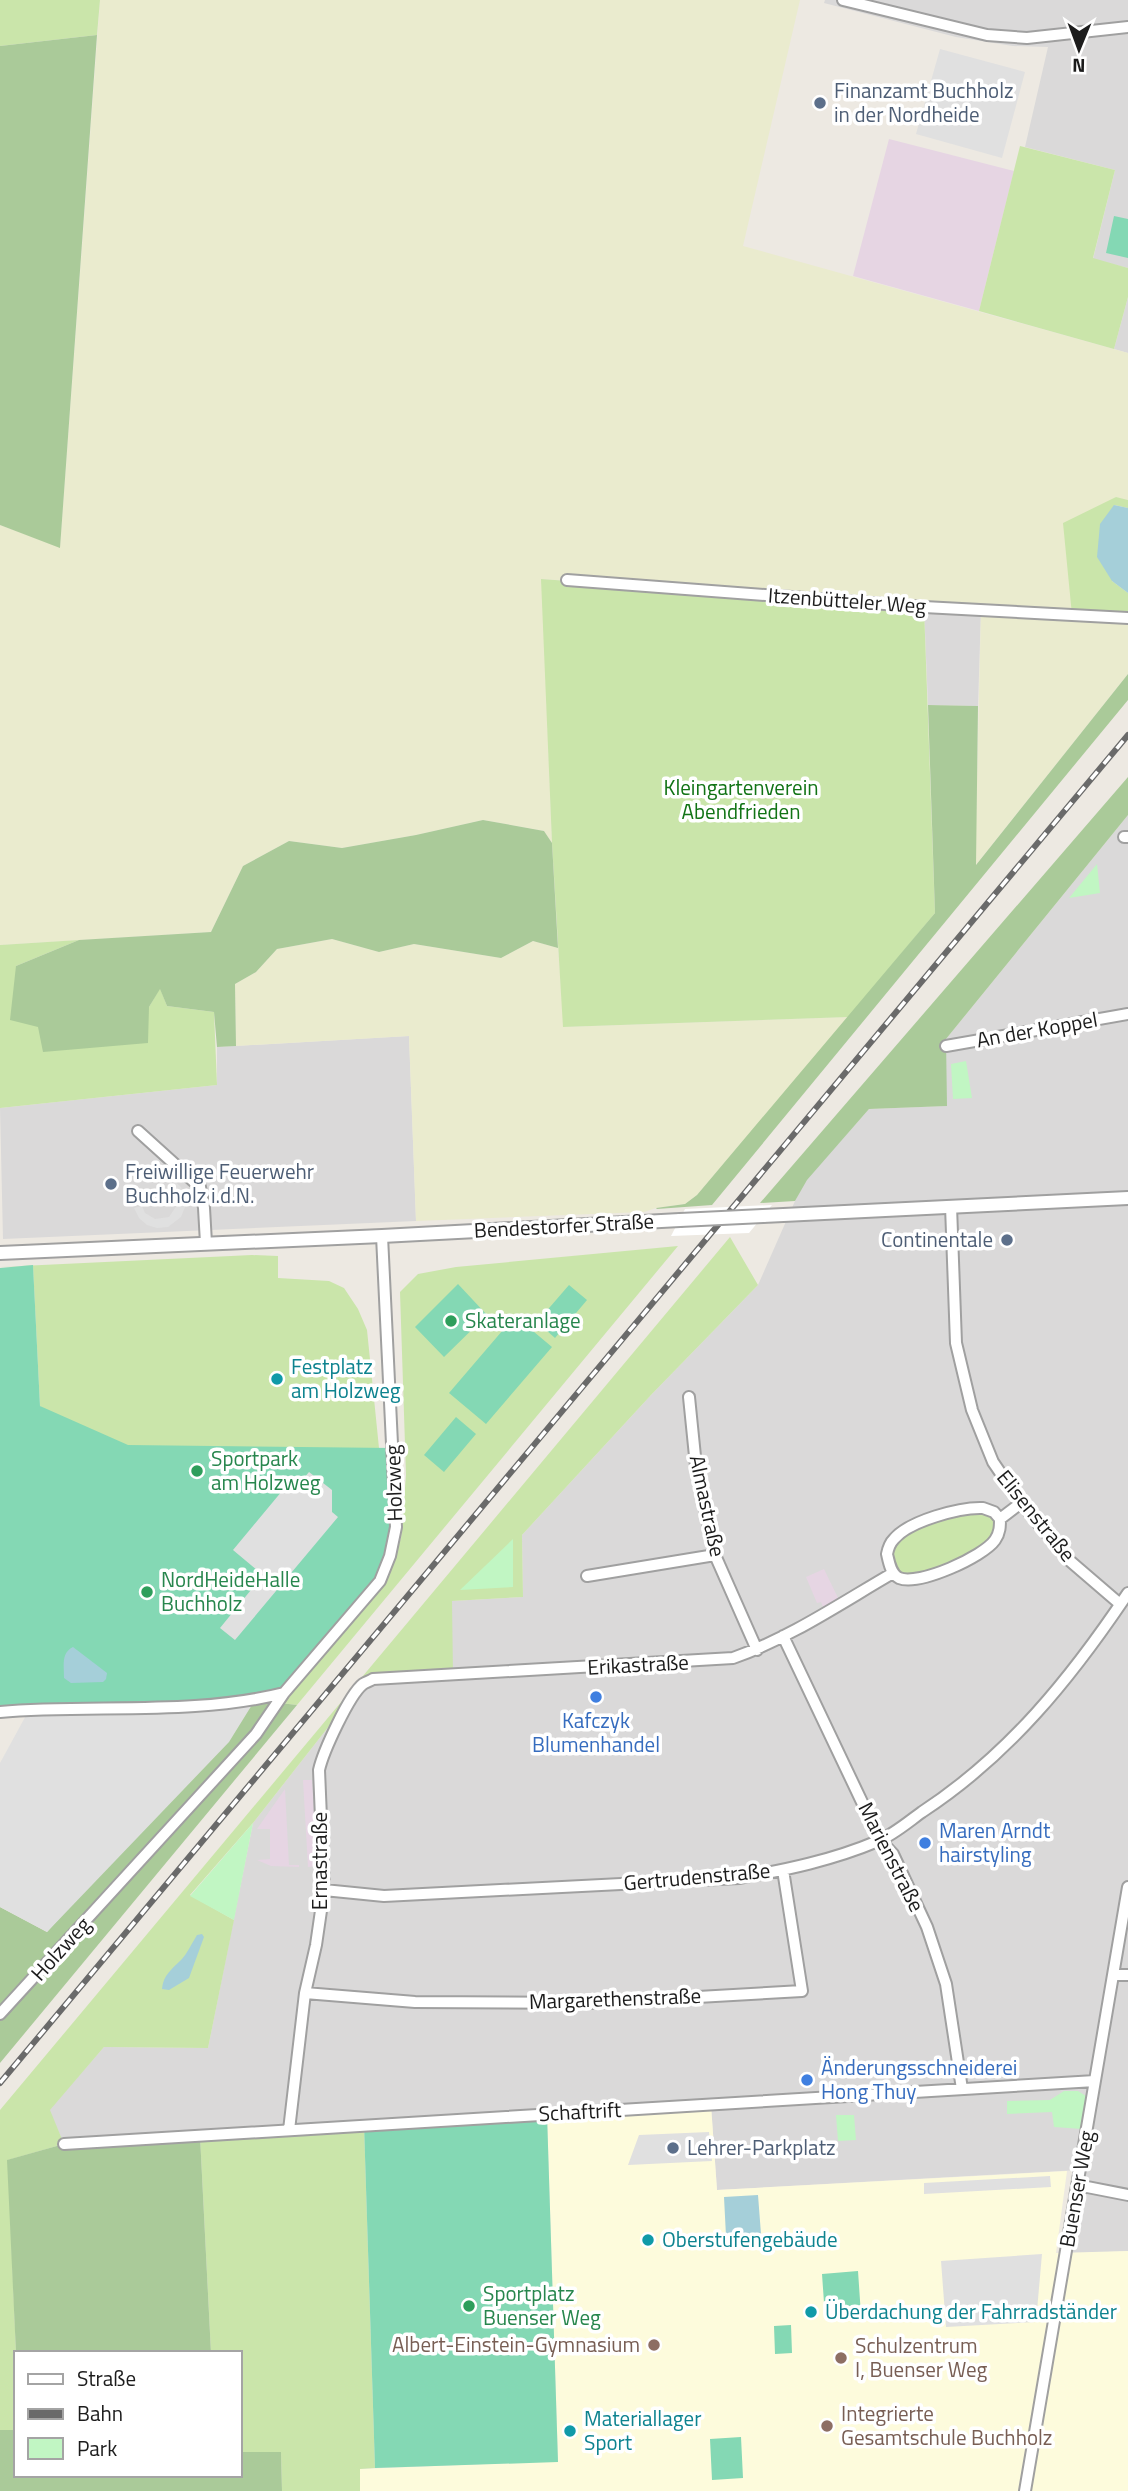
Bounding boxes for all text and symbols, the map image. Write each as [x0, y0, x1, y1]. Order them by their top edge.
north arrow [1044, 14, 1114, 84]
text: N [1072, 52, 1086, 81]
place label: Finanzamt Buchholz in der Nordheide [834, 74, 1014, 130]
marker: Finanzamt Buchholz in der Nordheide [812, 95, 828, 111]
street label: Itzenbütteler Weg [767, 579, 927, 622]
park label: Kleingartenverein Abendfrieden [663, 771, 819, 827]
street label: An der Koppel [974, 1003, 1100, 1055]
place label: Freiwillige Feuerwehr Buchholz i.d.N. [125, 1155, 314, 1211]
marker: Freiwillige Feuerwehr Buchholz i.d.N. [103, 1176, 119, 1192]
street label: Bendestorfer Straße [473, 1204, 655, 1246]
place label: Continentale [881, 1223, 993, 1255]
marker: Continentale [999, 1232, 1015, 1248]
place label: Skateranlage [465, 1304, 581, 1336]
marker: Skateranlage [443, 1313, 459, 1329]
place label: Festplatz am Holzweg [291, 1350, 401, 1406]
marker: Festplatz am Holzweg [269, 1371, 285, 1387]
place label: Sportpark am Holzweg [211, 1442, 321, 1498]
street label: Holzweg [376, 1444, 410, 1522]
street label: Almastraße [682, 1452, 734, 1560]
street label: Elisenstraße [990, 1462, 1084, 1568]
marker: Sportpark am Holzweg [189, 1463, 205, 1479]
place label: NordHeideHalle Buchholz [161, 1563, 300, 1619]
marker: NordHeideHalle Buchholz [139, 1584, 155, 1600]
street label: Erikastraße [586, 1645, 690, 1683]
marker: Kafczyk Blumenhandel [588, 1689, 604, 1705]
place label: Kafczyk Blumenhandel [532, 1704, 660, 1760]
street label: Marienstraße [851, 1796, 933, 1917]
street label: Ernastraße [303, 1812, 335, 1910]
place label: Maren Arndt hairstyling [939, 1814, 1051, 1870]
marker: Maren Arndt hairstyling [917, 1835, 933, 1851]
street label: Gertrudenstraße [622, 1854, 772, 1898]
street label: Holzweg [23, 1909, 98, 1988]
street label: Margarethenstraße [528, 1979, 702, 2017]
place label: Änderungsschneiderei Hong Thuy [821, 2051, 1017, 2107]
marker: Änderungsschneiderei Hong Thuy [799, 2072, 815, 2088]
street label: Schaftrift [538, 2093, 623, 2129]
street label: Buenser Weg [1050, 2128, 1102, 2250]
place label: Lehrer-Parkplatz [687, 2131, 836, 2163]
marker: Lehrer-Parkplatz [665, 2140, 681, 2156]
place label: Oberstufengebäude [662, 2223, 838, 2255]
marker: Oberstufengebäude [640, 2232, 656, 2248]
place label: Sportplatz Buenser Weg [483, 2277, 601, 2333]
place label: Überdachung der Fahrradständer [825, 2295, 1117, 2327]
marker: Sportplatz Buenser Weg [461, 2298, 477, 2314]
marker: Überdachung der Fahrradständer [803, 2304, 819, 2320]
place label: Albert-Einstein-Gymnasium [392, 2328, 640, 2360]
place label: Schulzentrum I, Buenser Weg [855, 2329, 987, 2385]
marker: Albert-Einstein-Gymnasium [646, 2337, 662, 2353]
marker: Schulzentrum I, Buenser Weg [833, 2350, 849, 2366]
legend [14, 2351, 242, 2477]
text: Straße [77, 2362, 136, 2394]
text: Bahn [77, 2397, 123, 2429]
place label: Integrierte Gesamtschule Buchholz [841, 2397, 1052, 2453]
place label: Materiallager Sport [584, 2402, 701, 2458]
marker: Integrierte Gesamtschule Buchholz [819, 2418, 835, 2434]
marker: Materiallager Sport [562, 2423, 578, 2439]
text: Park [77, 2432, 117, 2464]

